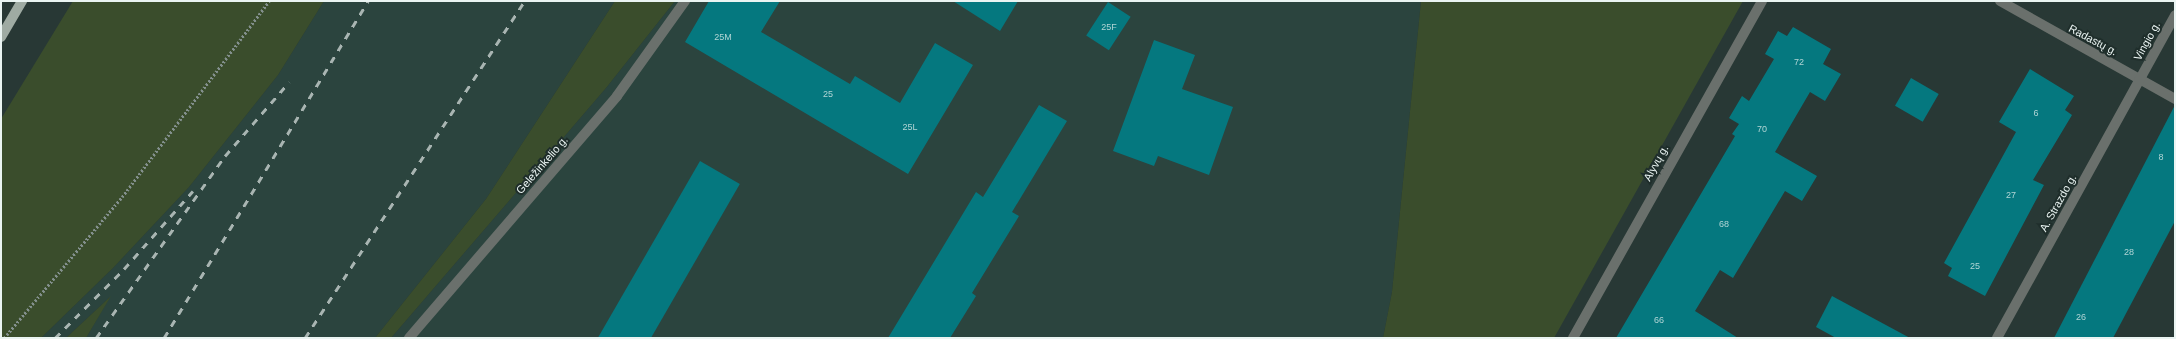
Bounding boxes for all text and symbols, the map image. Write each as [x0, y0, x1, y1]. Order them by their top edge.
street label: Vingio g. [2131, 19, 2163, 63]
house number: 25F [1101, 22, 1117, 32]
street label: Radastų g. [2066, 22, 2120, 58]
house number: 25M [714, 32, 732, 42]
house number: 72 [1794, 57, 1804, 67]
house number: 25 [823, 89, 833, 99]
house number: 6 [2033, 108, 2039, 118]
house number: 25L [902, 122, 918, 132]
house number: 70 [1757, 124, 1767, 134]
street label: Geležinkelio g. [513, 133, 571, 197]
street label: Alyvų g. [1641, 143, 1671, 183]
house number: 8 [2158, 152, 2164, 162]
street label: A. Strazdo g. [2037, 172, 2079, 234]
house number: 27 [2006, 190, 2016, 200]
house number: 68 [1719, 219, 1729, 229]
house number: 28 [2124, 247, 2134, 257]
house number: 25 [1970, 261, 1980, 271]
house number: 26 [2076, 312, 2086, 322]
house number: 66 [1654, 315, 1664, 325]

